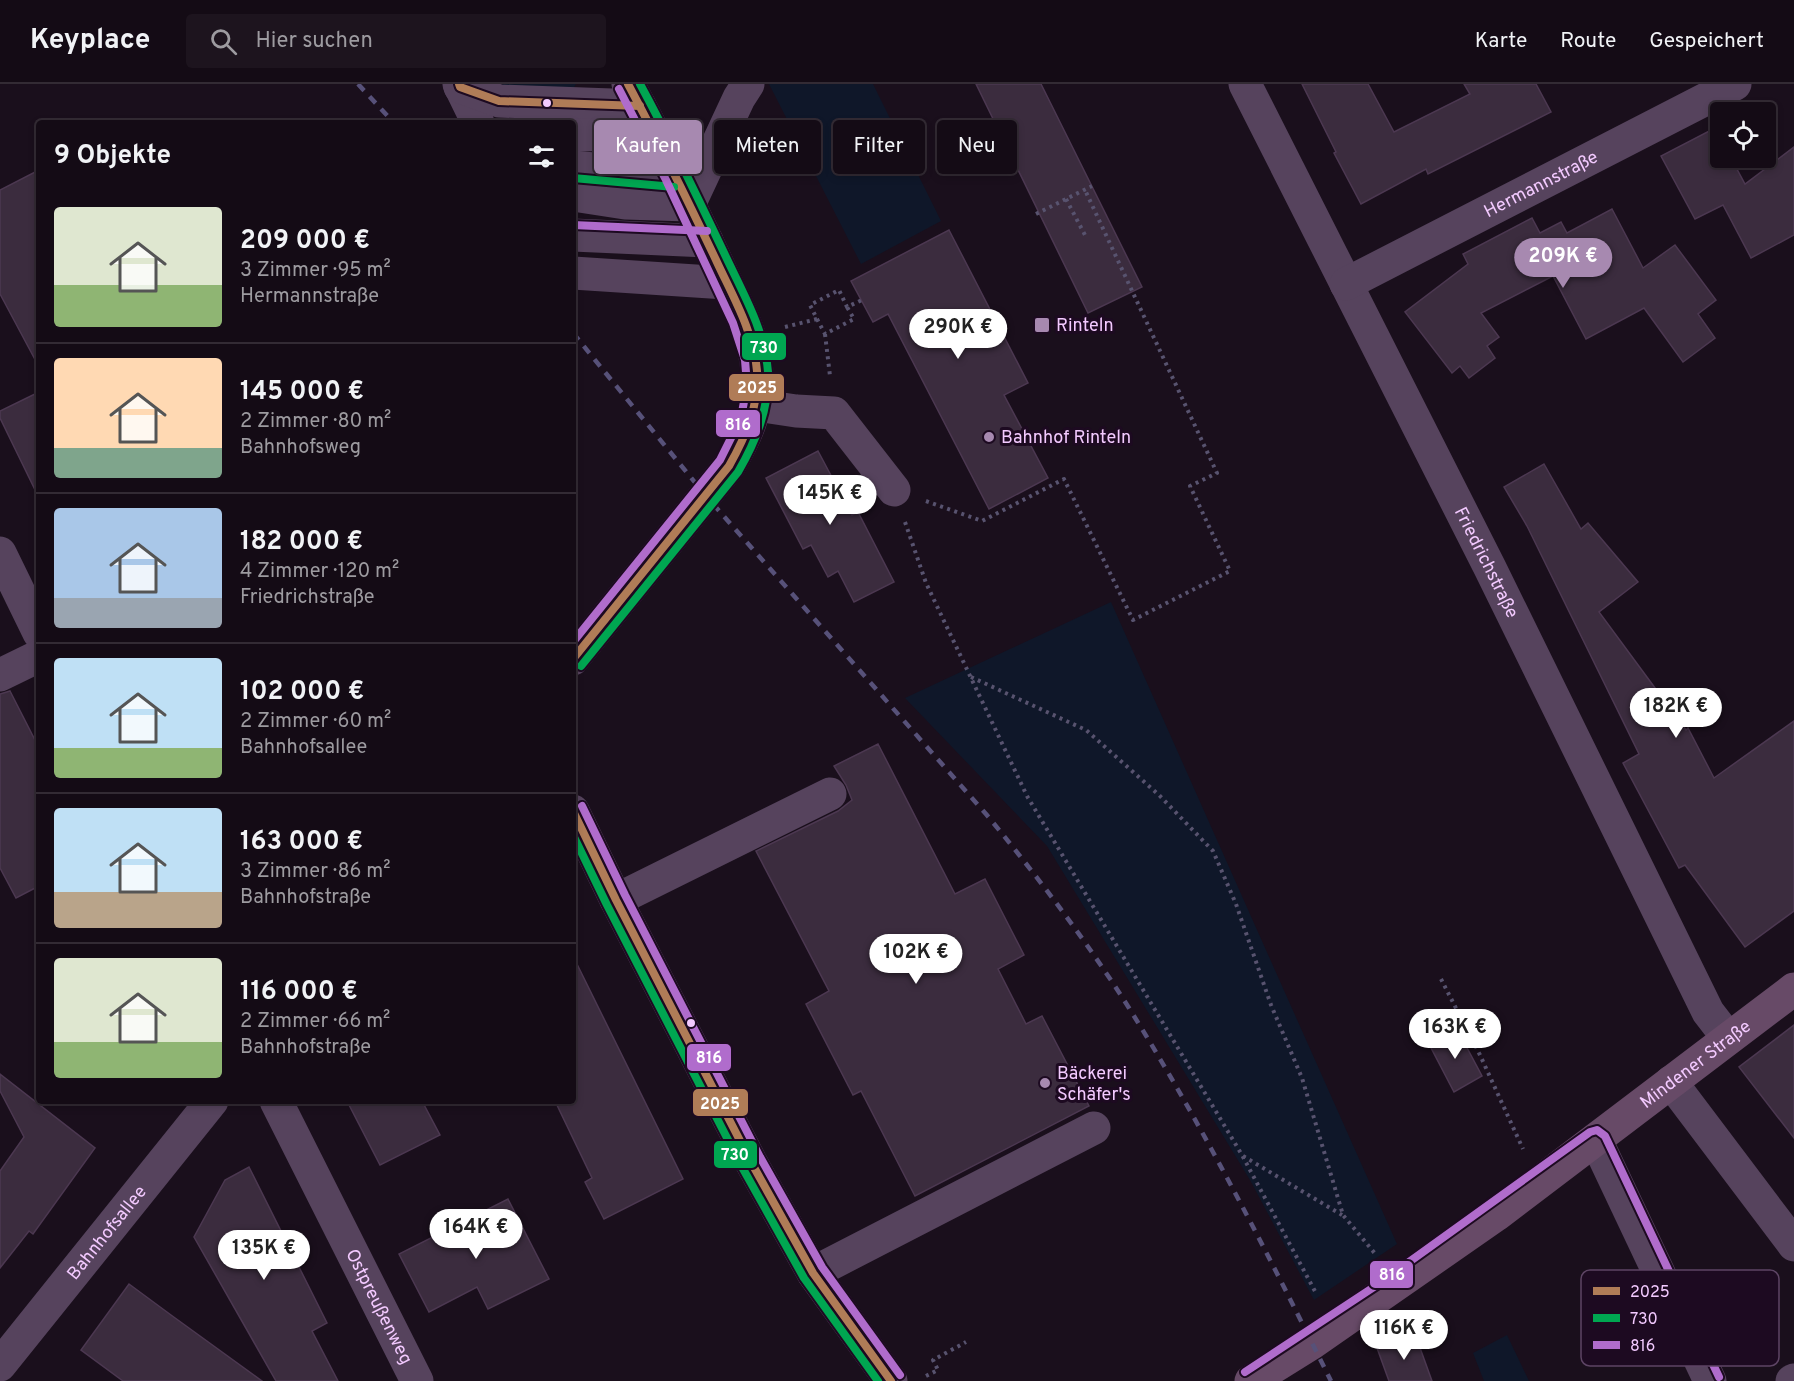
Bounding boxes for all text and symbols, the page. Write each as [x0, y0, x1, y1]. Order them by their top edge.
search box [186, 14, 606, 68]
text: Keyplace [30, 23, 150, 59]
icon: search [207, 25, 240, 58]
text: Hier suchen [255, 28, 373, 55]
text: Karte [1475, 28, 1527, 55]
text: Route [1560, 28, 1616, 55]
text: Gespeichert [1649, 28, 1764, 55]
unlabelled marker [541, 97, 553, 109]
map controls [1710, 102, 1776, 168]
button: locate [1710, 102, 1776, 168]
chip: Kaufen [594, 120, 702, 174]
chip: Mieten [714, 120, 821, 174]
chip: Filter [833, 120, 925, 174]
chip: Neu [937, 120, 1017, 174]
text: 9 Objekte [54, 140, 171, 173]
icon: filters [525, 140, 558, 173]
street label: Hermannstraße [1481, 146, 1602, 224]
text: 209 000 € [240, 225, 370, 258]
icon: home [102, 231, 174, 303]
pin: 209K € [1514, 238, 1612, 289]
text: 209K € [1528, 244, 1598, 270]
text: 3 Zimmer · 95 m² [240, 258, 391, 284]
text: Hermannstraße [240, 284, 379, 310]
pin: 290K € [909, 309, 1007, 360]
text: 290K € [923, 315, 993, 341]
place label: Rinteln [1056, 315, 1114, 338]
marker: Rinteln [1033, 316, 1051, 334]
line badge: 730 [741, 332, 787, 361]
text: 730 [750, 339, 778, 359]
line badge: 2025 [728, 373, 785, 402]
text: 145 000 € [240, 376, 364, 409]
text: 2025 [737, 379, 777, 399]
icon: home [102, 382, 174, 454]
text: 2 Zimmer · 80 m² [240, 409, 391, 435]
line badge: 816 [715, 409, 761, 438]
text: 816 [725, 416, 751, 436]
place label: Bahnhof Rinteln [1001, 427, 1131, 450]
marker: Bahnhof Rinteln [982, 430, 996, 444]
text: Bahnhofsweg [240, 435, 361, 461]
pin: 145K € [781, 475, 879, 526]
text: 145K € [798, 481, 862, 507]
street label: Friedrichstraße [1448, 504, 1523, 622]
text: 182 000 € [240, 526, 363, 559]
icon: home [102, 532, 174, 604]
text: 4 Zimmer · 120 m² [240, 559, 399, 585]
text: Friedrichstraße [240, 585, 375, 611]
text: 102 000 € [240, 676, 364, 709]
icon: home [102, 682, 174, 754]
pin: 182K € [1627, 688, 1725, 739]
text: 182K € [1644, 694, 1708, 720]
text: 2 Zimmer · 60 m² [240, 709, 391, 735]
text: Bahnhofsallee [240, 735, 367, 761]
text: 163 000 € [240, 826, 363, 859]
icon: home [102, 832, 174, 904]
text: 3 Zimmer · 86 m² [240, 859, 390, 885]
text: Bahnhofstraße [240, 885, 371, 911]
pin: 102K € [867, 934, 965, 985]
text: 102K € [883, 940, 949, 966]
text: 116 000 € [240, 976, 358, 1009]
icon: home [102, 982, 174, 1054]
text: 2 Zimmer · 66 m² [240, 1009, 390, 1035]
pin: 163K € [1406, 1009, 1504, 1060]
text: 163K € [1423, 1015, 1487, 1041]
street label: Mindener Straße [1636, 1016, 1756, 1115]
unlabelled marker [685, 1017, 697, 1029]
text: Bahnhofstraße [240, 1035, 371, 1061]
line badge: 816 [686, 1043, 732, 1072]
text: 816 [696, 1049, 722, 1069]
place label: Bäckerei Schäfer's [1057, 1063, 1131, 1107]
marker: Bäckerei Schäfer's [1038, 1076, 1052, 1090]
line badge: 2025 [692, 1088, 749, 1117]
text: 2025 [700, 1095, 740, 1115]
line badge: 730 [713, 1140, 758, 1169]
text: 730 [721, 1146, 749, 1166]
street label: Bahnhofsallee [63, 1181, 152, 1285]
pin: 164K € [427, 1209, 525, 1260]
text: 164K € [444, 1215, 509, 1241]
pin: 135K € [215, 1230, 313, 1281]
text: 135K € [232, 1236, 296, 1262]
street label: Ostpreußenweg [339, 1246, 417, 1369]
line badge: 816 [1369, 1260, 1414, 1289]
text: 816 [1379, 1266, 1405, 1286]
legend [1581, 1270, 1779, 1366]
text: 2025 [1630, 1283, 1670, 1303]
pin: 116K € [1355, 1310, 1453, 1361]
text: 730 [1630, 1310, 1658, 1330]
text: 116K € [1374, 1316, 1434, 1342]
text: 816 [1630, 1337, 1655, 1357]

